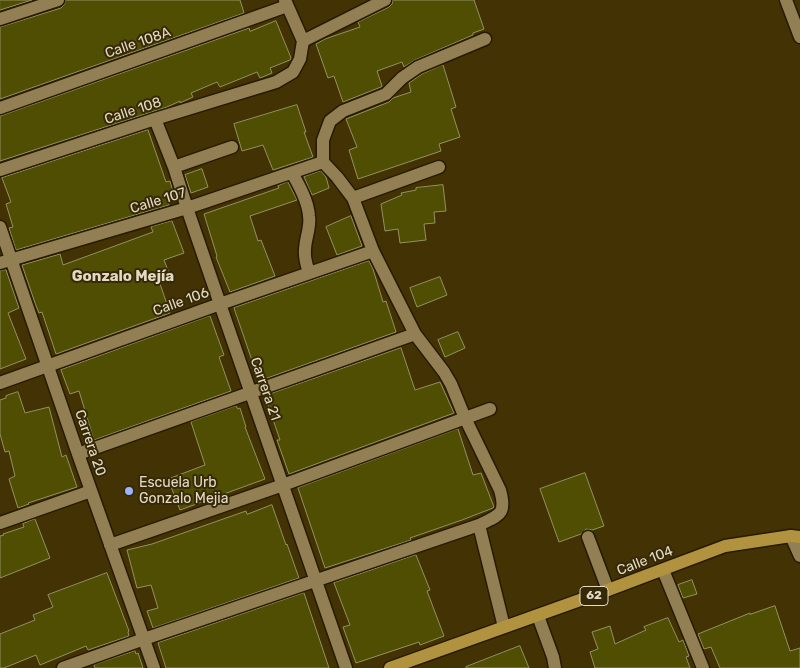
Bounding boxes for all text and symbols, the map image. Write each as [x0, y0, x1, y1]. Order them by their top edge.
street label: Calle 108A [103, 24, 173, 62]
street label: Calle 108 [102, 94, 164, 128]
street label: Calle 107 [128, 185, 188, 217]
district label: Gonzalo Mejía [72, 268, 174, 286]
street label: Calle 106 [151, 284, 211, 320]
street label: Carrera 21 [246, 355, 284, 423]
street label: Carrera 20 [71, 408, 109, 478]
place label: Escuela Urb Gonzalo Mejia [139, 475, 228, 508]
marker: Escuela Urb Gonzalo Mejia [123, 485, 135, 497]
street label: Calle 104 [615, 543, 675, 579]
road number: 62 [580, 586, 608, 606]

